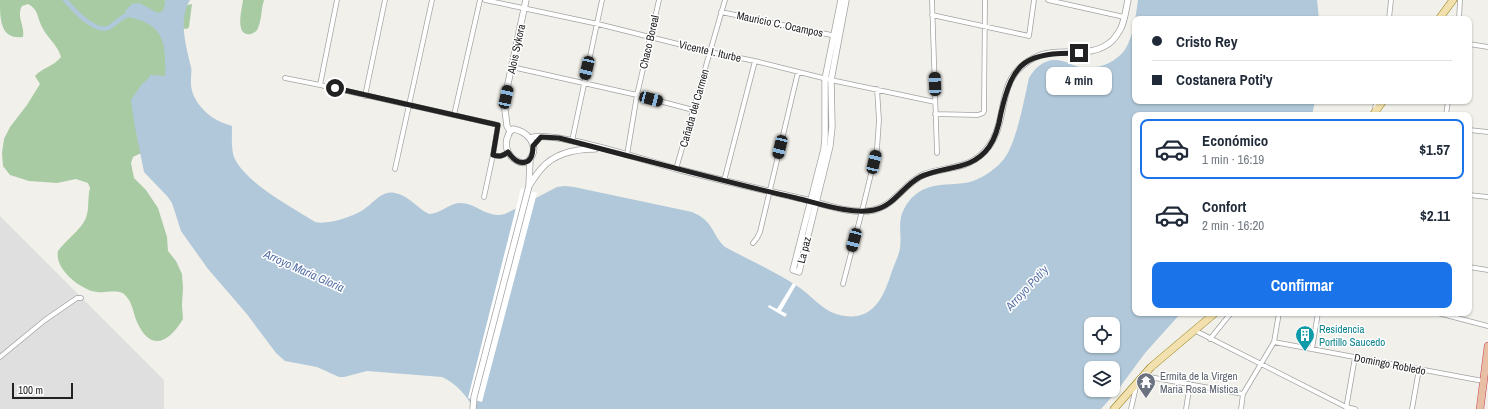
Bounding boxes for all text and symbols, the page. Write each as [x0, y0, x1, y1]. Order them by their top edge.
street label: Mauricio C. Ocampos [736, 8, 825, 40]
street label: Chaco Boreal [636, 14, 662, 70]
street label: Alois Sykora [504, 23, 528, 76]
text: Cristo Rey [1176, 31, 1238, 52]
street label: Vicente I. Iturbe [677, 37, 743, 65]
route end [1070, 44, 1088, 62]
car [578, 55, 596, 81]
street label: Cañada del Carmen [676, 67, 712, 149]
callout: 4 min [1046, 67, 1112, 95]
text: Costanera Poti'y [1176, 69, 1273, 90]
car [929, 72, 941, 96]
text: 4 min [1065, 72, 1093, 89]
route start [326, 79, 344, 97]
car [498, 84, 514, 110]
car [638, 90, 664, 108]
text: Económico [1202, 130, 1268, 151]
icon: car [1154, 131, 1190, 167]
car [771, 134, 789, 160]
text: $1.57 [1419, 139, 1450, 160]
car [865, 149, 883, 175]
text: 1 min · 16:19 [1202, 151, 1264, 168]
text: Confort [1202, 196, 1246, 217]
icon: car [1154, 197, 1190, 233]
text: $2.11 [1420, 205, 1450, 226]
text: 2 min · 16:20 [1202, 217, 1264, 234]
car [845, 227, 863, 253]
street label: La paz [794, 235, 814, 265]
water label: Arroyo María Gloria [260, 246, 347, 296]
water label: Arroyo Poti'y [1001, 261, 1053, 315]
button: Confirmar [1152, 262, 1452, 308]
map controls [1084, 317, 1120, 397]
button: locate [1084, 317, 1120, 353]
place label: Residencia Portillo Saucedo [1319, 322, 1385, 349]
building icon: Residencia Portillo Saucedo [1294, 324, 1316, 352]
street label: Domingo Robledo [1353, 350, 1427, 378]
button: layers [1084, 361, 1120, 397]
place label: Ermita de la Virgen Maria Rosa Mística [1160, 369, 1238, 396]
temple icon: Ermita de la Virgen Maria Rosa Mística [1135, 371, 1157, 399]
scale bar [12, 381, 73, 400]
text: 100 m [18, 383, 43, 397]

